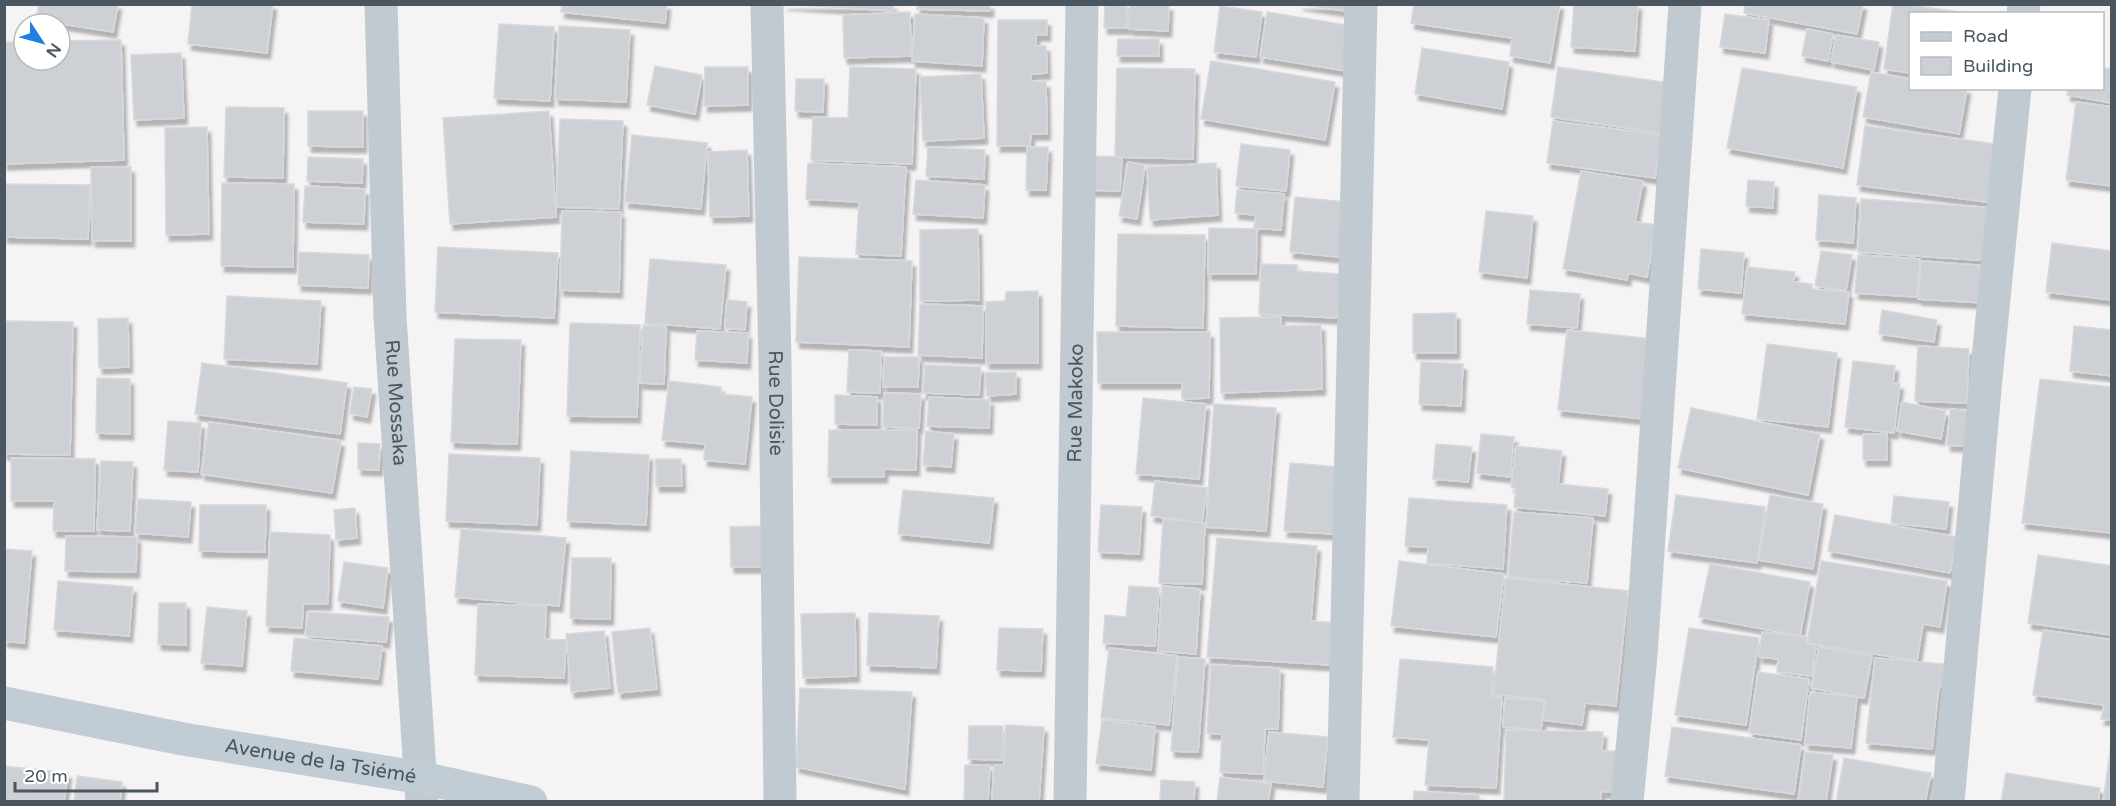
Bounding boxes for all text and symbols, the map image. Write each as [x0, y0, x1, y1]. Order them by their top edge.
north arrow [12, 12, 72, 72]
legend [1909, 12, 2104, 90]
text: Road [1963, 25, 2008, 47]
text: N [41, 39, 65, 61]
text: Building [1963, 55, 2033, 77]
street label: Rue Mossaka [380, 339, 412, 467]
street label: Rue Makoko [1063, 343, 1089, 463]
street label: Rue Dolisie [763, 350, 788, 456]
street label: Avenue de la Tsiémé [223, 734, 418, 789]
scale bar [15, 755, 158, 793]
text: 20 m [24, 765, 68, 787]

